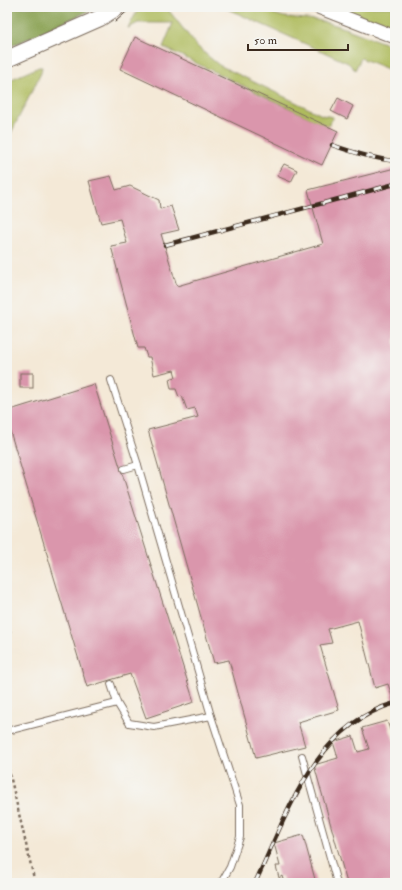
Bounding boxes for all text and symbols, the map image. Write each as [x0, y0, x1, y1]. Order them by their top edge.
scale bar [248, 26, 348, 52]
text: 50 m [254, 33, 278, 48]

